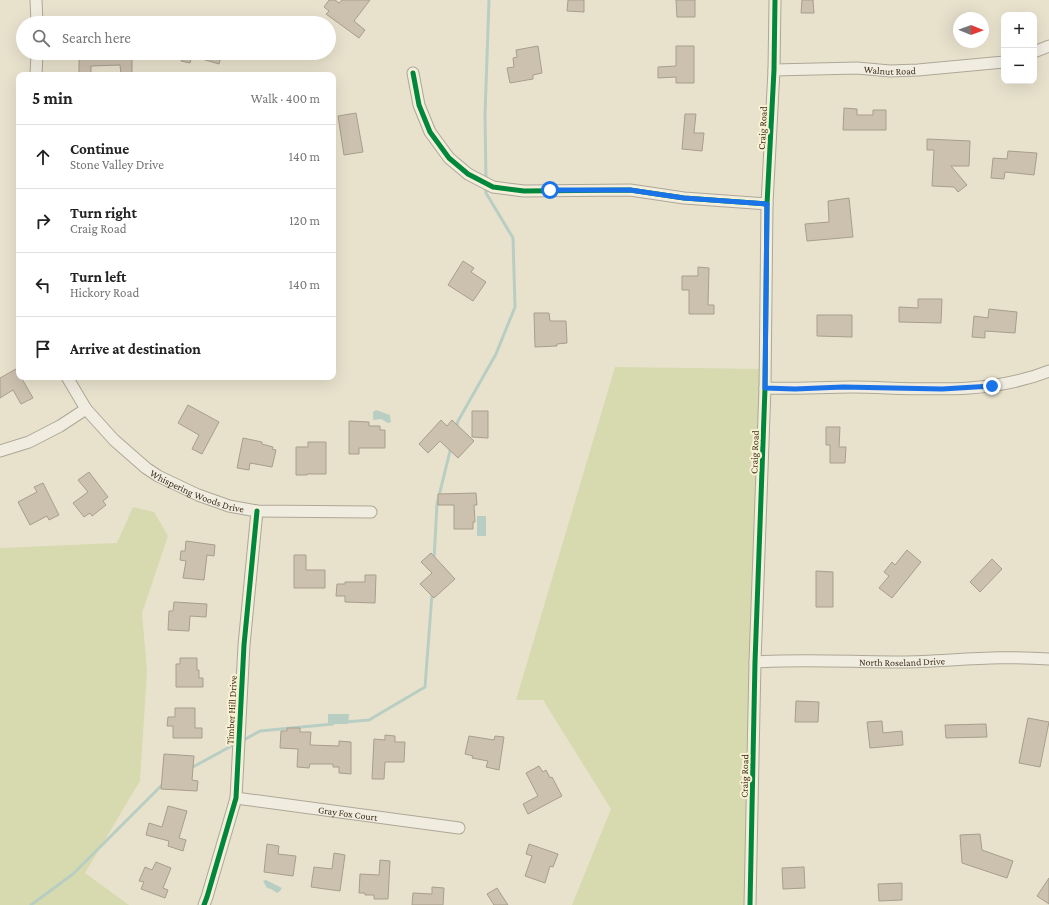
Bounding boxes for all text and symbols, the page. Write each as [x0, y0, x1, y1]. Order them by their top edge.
north arrow [953, 12, 989, 48]
map controls [1001, 12, 1037, 84]
button: + [1001, 12, 1037, 48]
search box [16, 16, 336, 60]
icon: search [30, 27, 52, 49]
text: Search here [62, 30, 131, 46]
button: − [1001, 48, 1037, 84]
street label: Walnut Road [863, 64, 917, 77]
text: 5 min [32, 89, 73, 108]
text: Walk · 400 m [251, 91, 320, 106]
street label: Craig Road [756, 105, 769, 150]
text: Continue [70, 141, 129, 157]
icon: ahead [32, 146, 54, 168]
text: 140 m [289, 149, 320, 164]
text: Stone Valley Drive [70, 157, 164, 172]
route start [541, 181, 559, 199]
text: Turn right [70, 205, 137, 221]
icon: right [32, 210, 54, 232]
text: 120 m [289, 213, 320, 228]
text: Craig Road [70, 221, 127, 236]
text: Turn left [70, 269, 126, 285]
icon: left [32, 274, 54, 296]
text: 140 m [289, 277, 320, 292]
text: Hickory Road [70, 285, 139, 300]
icon: arrive [32, 338, 54, 360]
text: Arrive at destination [70, 341, 201, 357]
route end [983, 377, 1001, 395]
street label: Craig Road [748, 429, 761, 474]
street label: Whispering Woods Drive [148, 467, 245, 515]
street label: North Roseland Drive [859, 655, 946, 668]
street label: Timber Hill Drive [224, 675, 239, 745]
street label: Craig Road [739, 753, 750, 798]
street label: Gray Fox Court [317, 804, 379, 823]

